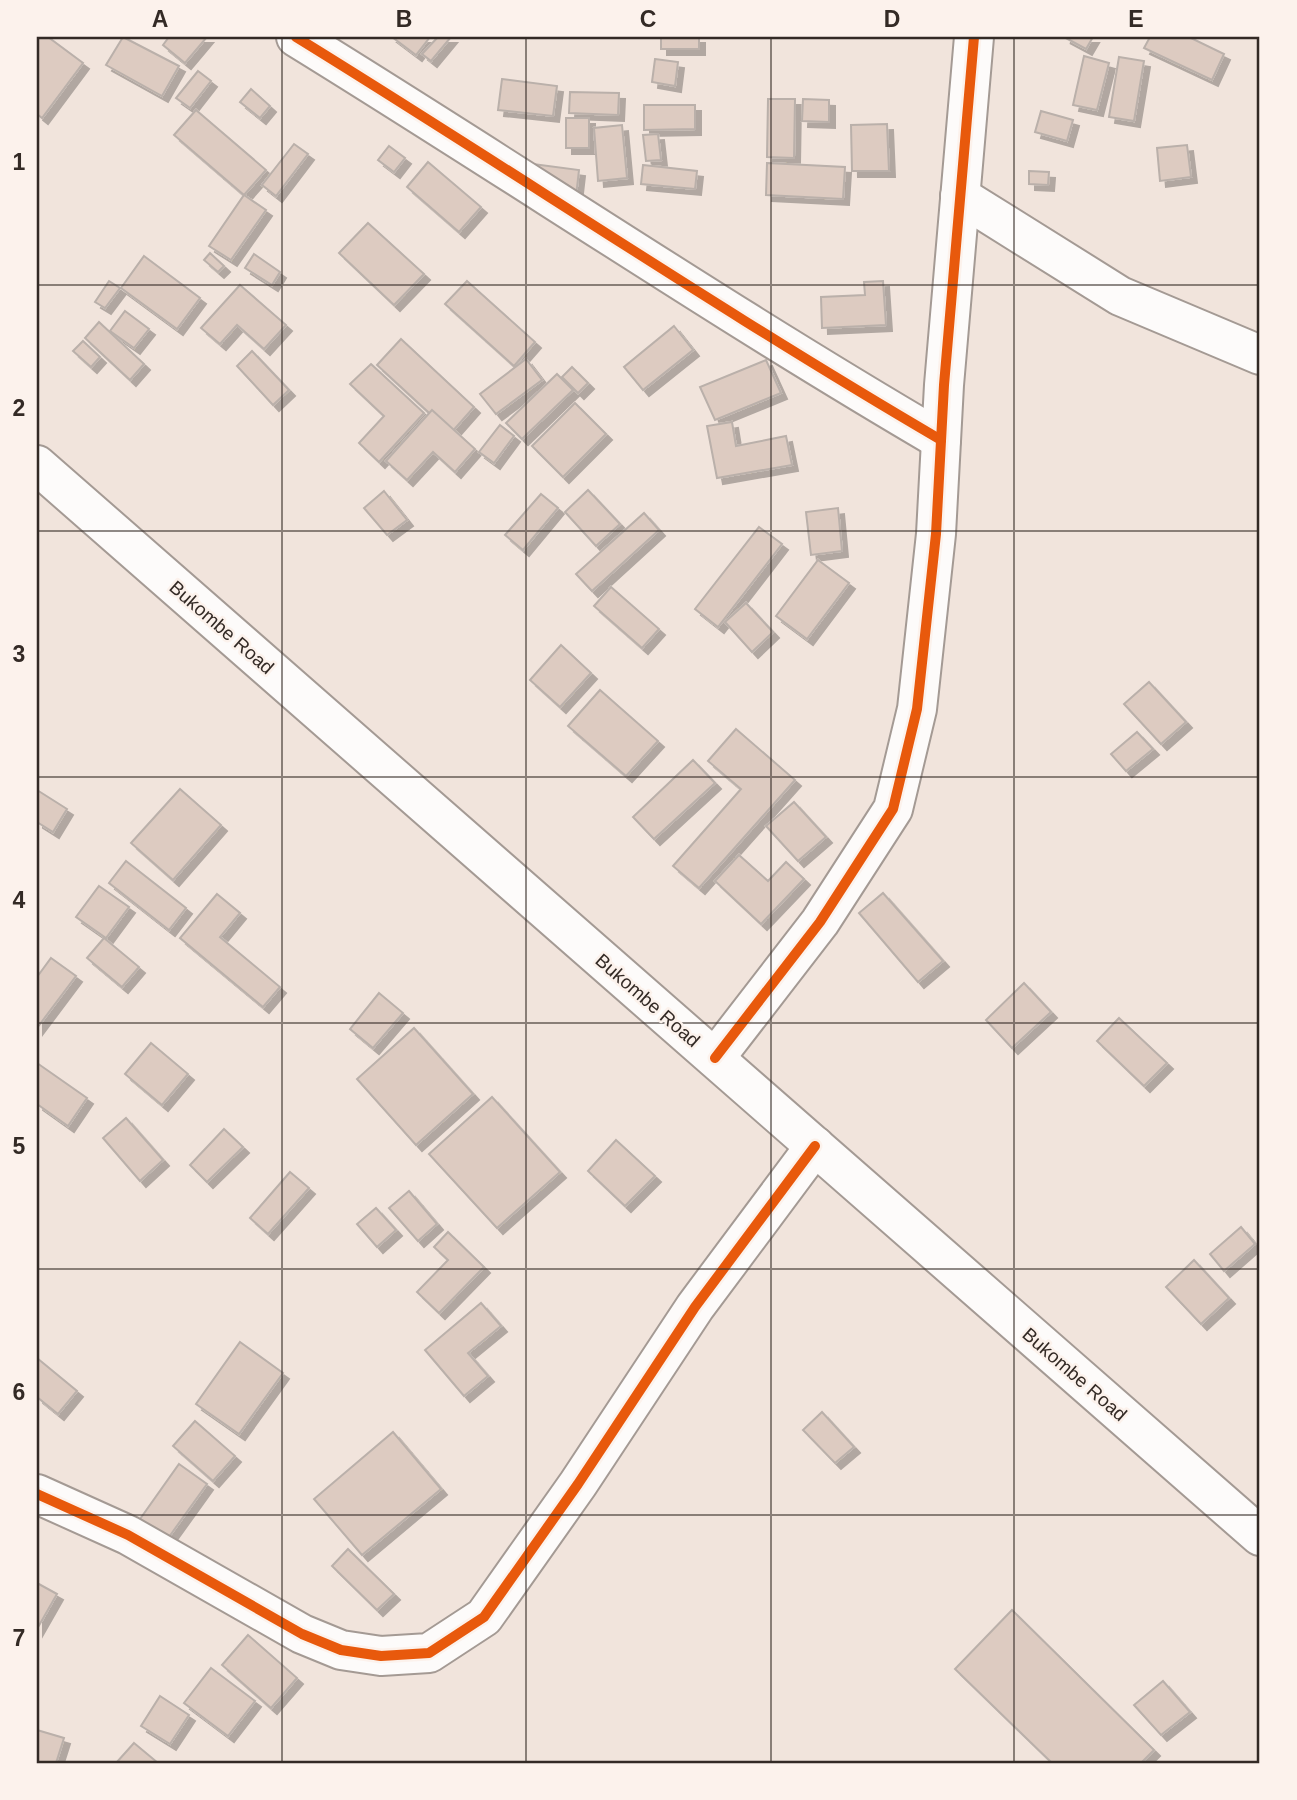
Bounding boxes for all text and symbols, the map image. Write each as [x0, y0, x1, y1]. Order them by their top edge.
text: A [152, 6, 168, 32]
text: B [396, 6, 412, 32]
text: C [640, 6, 656, 32]
text: D [884, 6, 900, 32]
text: E [1128, 6, 1144, 32]
text: 1 [13, 149, 26, 175]
text: 2 [13, 395, 25, 421]
street label: Bukombe Road [165, 576, 278, 678]
text: 3 [13, 641, 25, 667]
text: 4 [13, 887, 26, 913]
street label: Bukombe Road [591, 949, 704, 1051]
text: 5 [13, 1133, 26, 1159]
street label: Bukombe Road [1018, 1323, 1131, 1425]
text: 6 [13, 1379, 25, 1405]
text: 7 [13, 1625, 25, 1651]

